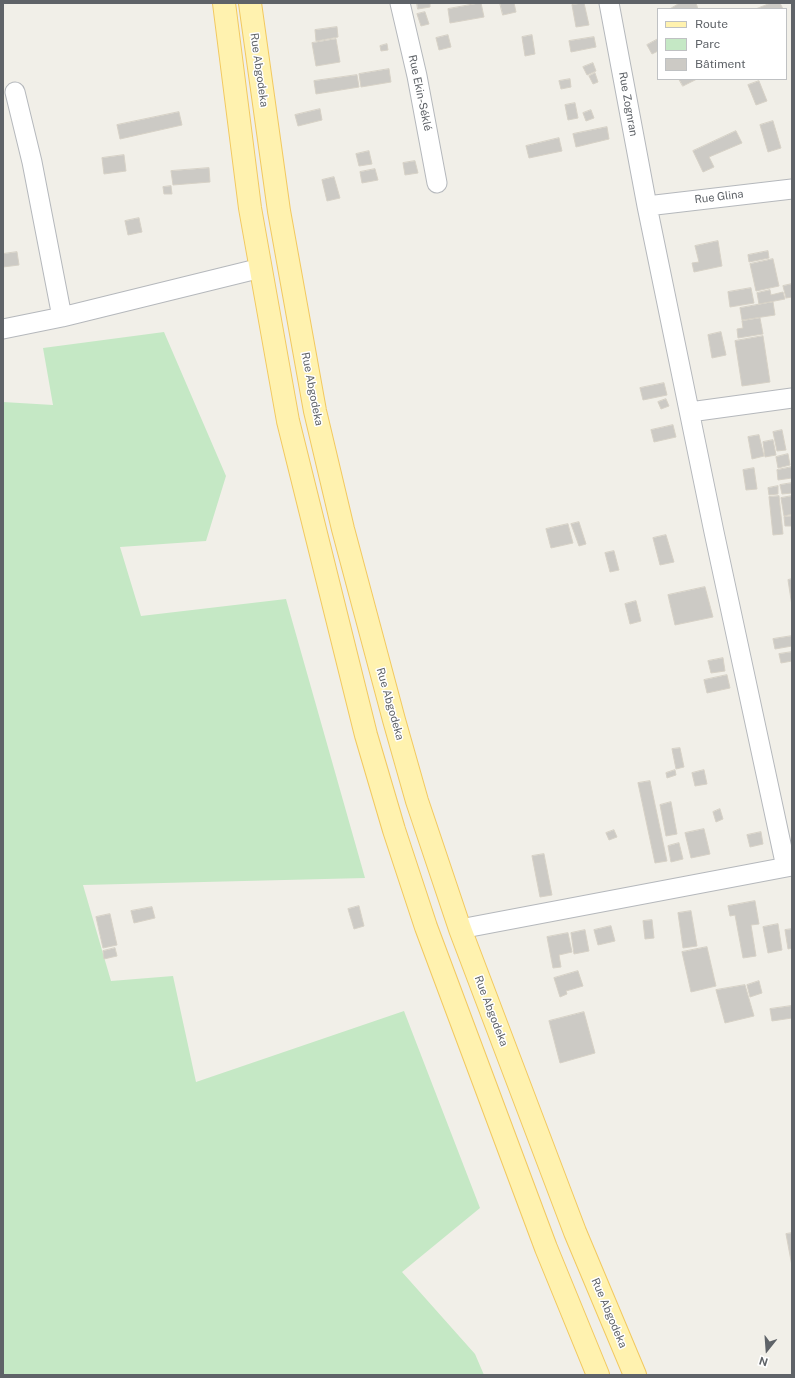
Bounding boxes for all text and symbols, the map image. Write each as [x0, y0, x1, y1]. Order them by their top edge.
legend [657, 8, 787, 80]
text: Route [695, 17, 728, 31]
street label: Rue Abgodeka [247, 32, 271, 108]
text: Parc [695, 37, 720, 51]
street label: Rue Ekin-Séklé [405, 54, 435, 132]
text: Bâtiment [695, 57, 746, 71]
street label: Rue Zognran [616, 71, 640, 137]
street label: Rue Glina [694, 187, 744, 207]
street label: Rue Abgodeka [298, 351, 326, 427]
street label: Rue Abgodeka [373, 666, 407, 742]
street label: Rue Abgodeka [471, 974, 511, 1048]
street label: Rue Abgodeka [588, 1276, 630, 1350]
north arrow [747, 1330, 787, 1370]
text: N [758, 1354, 769, 1368]

